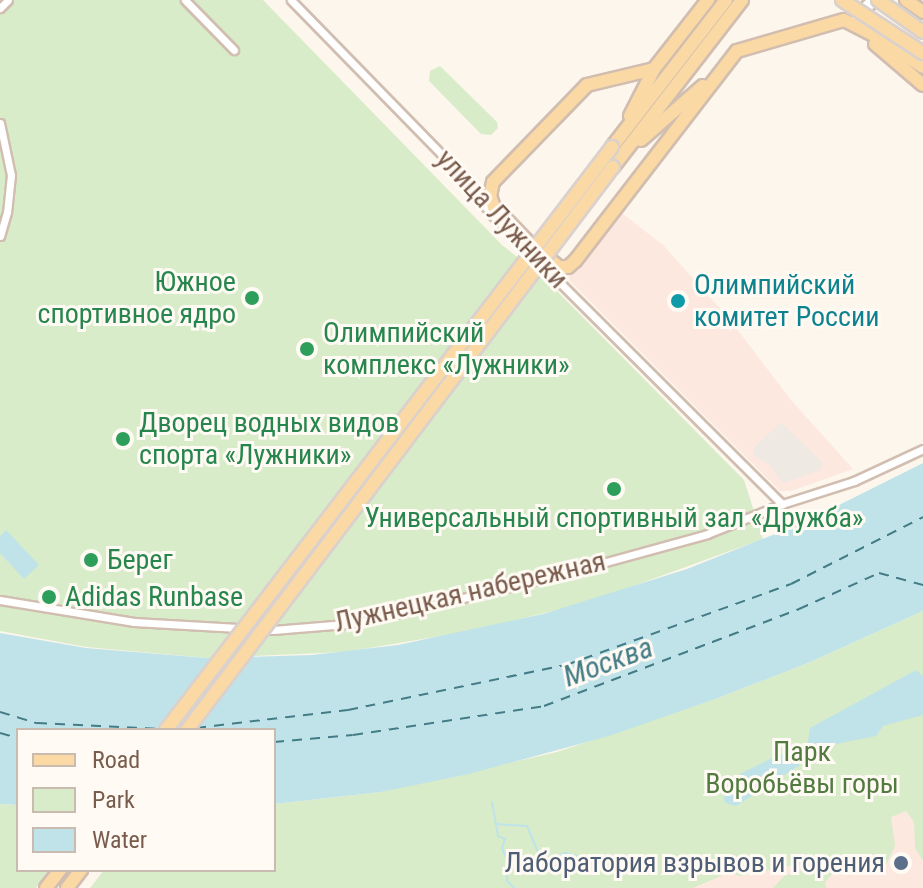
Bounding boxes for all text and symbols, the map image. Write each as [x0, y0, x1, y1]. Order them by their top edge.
street label: улица Лужники [429, 143, 575, 295]
place label: Южное спортивное ядро [38, 265, 236, 331]
place label: Олимпийский комитет России [694, 268, 879, 334]
marker: Южное спортивное ядро [243, 289, 261, 307]
marker: Олимпийский комитет России [669, 292, 687, 310]
place label: Олимпийский комплекс «Лужники» [323, 316, 570, 382]
marker: Олимпийский комплекс «Лужники» [298, 340, 316, 358]
place label: Дворец водных видов спорта «Лужники» [139, 406, 399, 472]
marker: Дворец водных видов спорта «Лужники» [114, 430, 132, 448]
marker: Универсальный спортивный зал «Дружба» [605, 480, 623, 498]
place label: Универсальный спортивный зал «Дружба» [364, 501, 864, 535]
place label: Берег [107, 543, 173, 577]
street label: Лужнецкая набережная [331, 544, 609, 640]
marker: Берег [82, 551, 100, 569]
place label: Adidas Runbase [65, 580, 243, 614]
marker: Adidas Runbase [40, 588, 58, 606]
water label: Москва [558, 629, 658, 695]
legend [16, 728, 276, 872]
park label: Парк Воробьёвы горы [705, 735, 899, 801]
text: Road [92, 746, 140, 774]
text: Park [92, 786, 135, 814]
text: Water [92, 826, 147, 854]
place label: Лаборатория взрывов и горения [504, 846, 885, 880]
marker: Лаборатория взрывов и горения [892, 854, 910, 872]

